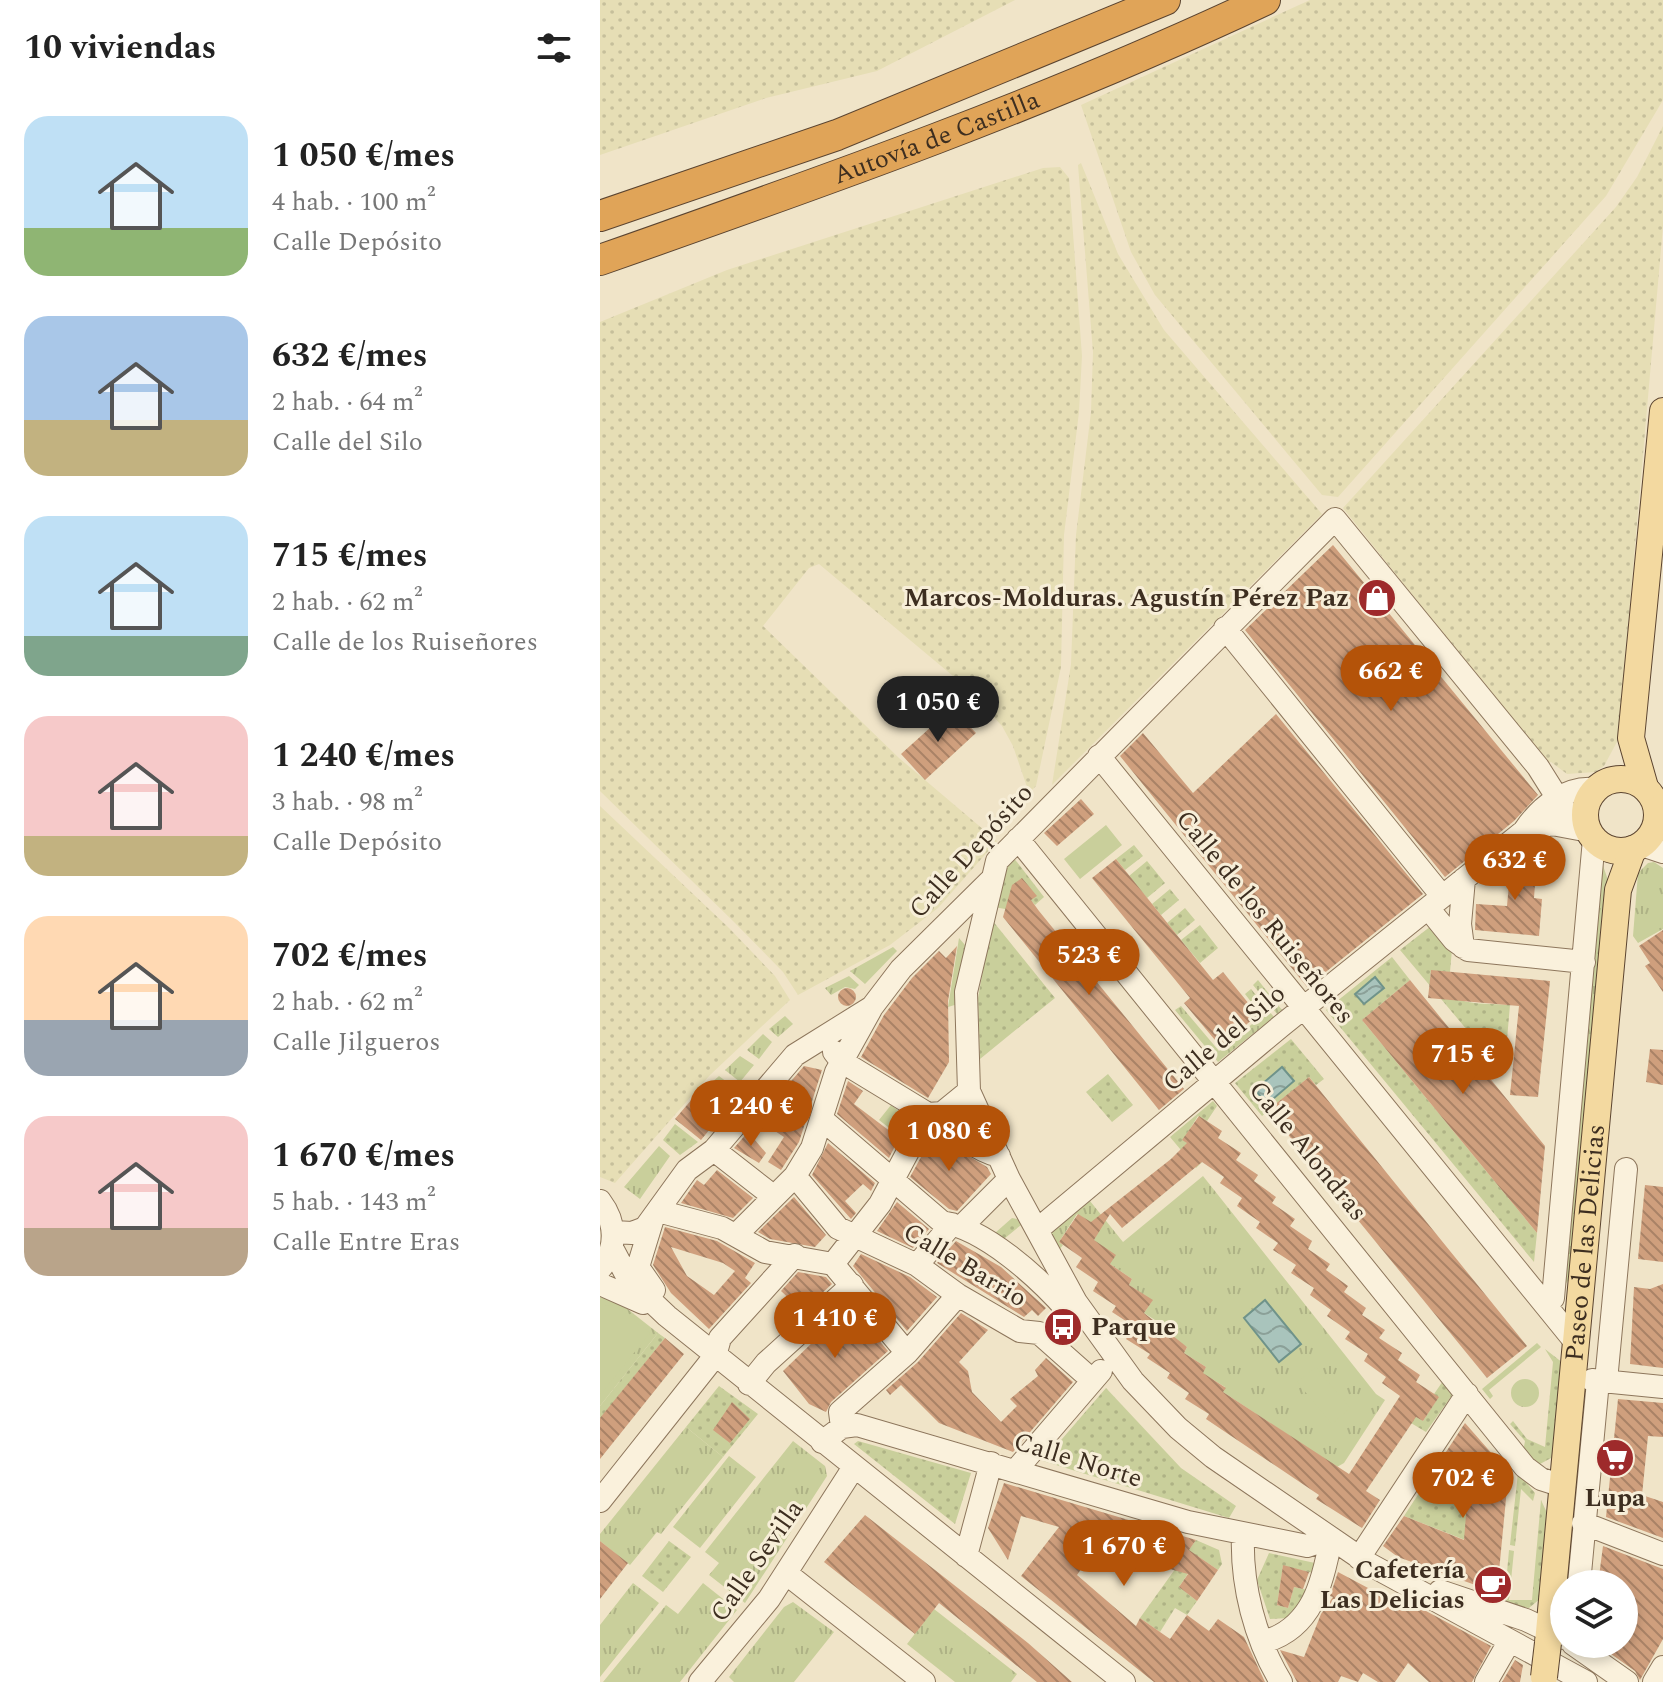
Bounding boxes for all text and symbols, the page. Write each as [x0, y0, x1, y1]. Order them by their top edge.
text: 10 viviendas [24, 22, 216, 74]
icon: filters [532, 26, 576, 70]
street label: Autovía de Castilla [828, 80, 1046, 195]
text: 1 050 €/mes [272, 130, 455, 182]
icon: home [88, 148, 184, 244]
text: 4 hab. · 100 m² [272, 182, 435, 222]
text: Calle Depósito [272, 222, 442, 262]
text: 632 €/mes [272, 330, 428, 382]
icon: home [88, 348, 184, 444]
text: 2 hab. · 64 m² [272, 382, 422, 422]
text: Calle del Silo [272, 422, 423, 462]
text: 715 €/mes [272, 530, 428, 582]
icon: home [88, 548, 184, 644]
shop icon: Marcos-Molduras. Agustín Pérez Paz [1356, 577, 1398, 619]
place label: Marcos-Molduras. Agustín Pérez Paz [904, 578, 1349, 618]
text: 2 hab. · 62 m² [272, 582, 422, 622]
text: Calle de los Ruiseñores [272, 622, 538, 662]
pin: 662 € [1335, 645, 1447, 713]
text: 662 € [1359, 651, 1423, 691]
pin: 1 050 € [864, 676, 1012, 744]
text: 1 050 € [895, 682, 981, 722]
text: 1 240 €/mes [272, 730, 455, 782]
icon: home [88, 748, 184, 844]
street label: Calle Depósito [899, 774, 1043, 928]
text: 3 hab. · 98 m² [272, 782, 422, 822]
street label: Calle de los Ruiseñores [1166, 801, 1364, 1033]
text: Calle Depósito [272, 822, 442, 862]
pin: 632 € [1459, 834, 1571, 902]
text: 632 € [1483, 840, 1547, 880]
pin: 523 € [1033, 929, 1145, 997]
text: 702 €/mes [272, 930, 428, 982]
text: 523 € [1057, 935, 1121, 975]
icon: home [88, 948, 184, 1044]
street label: Calle del Silo [1153, 974, 1295, 1102]
text: 2 hab. · 62 m² [272, 982, 422, 1022]
text: Calle Jilgueros [272, 1022, 440, 1062]
pin: 715 € [1407, 1028, 1519, 1096]
text: 715 € [1431, 1034, 1495, 1074]
street label: Calle Alondras [1239, 1072, 1377, 1230]
pin: 1 240 € [677, 1080, 825, 1148]
text: 1 240 € [708, 1086, 794, 1126]
pin: 1 080 € [875, 1105, 1023, 1173]
text: 1 080 € [906, 1111, 992, 1151]
street label: Paseo de las Delicias [1554, 1122, 1616, 1363]
text: 1 670 €/mes [272, 1130, 455, 1182]
icon: home [88, 1148, 184, 1244]
text: 5 hab. · 143 m² [272, 1182, 435, 1222]
street label: Calle Barrio [895, 1212, 1035, 1318]
text: Calle Entre Eras [272, 1222, 460, 1262]
pin: 1 410 € [761, 1292, 909, 1360]
text: 1 410 € [792, 1298, 878, 1338]
bus stop icon: Parque [1042, 1306, 1084, 1348]
place label: Parque [1091, 1307, 1176, 1347]
street label: Calle Norte [1009, 1421, 1147, 1499]
supermarket icon: Lupa [1594, 1437, 1636, 1479]
pin: 702 € [1407, 1452, 1519, 1520]
text: 702 € [1431, 1458, 1495, 1498]
place label: Lupa [1585, 1478, 1646, 1518]
street label: Calle Sevilla [700, 1491, 814, 1630]
pin: 1 670 € [1050, 1520, 1198, 1588]
text: 1 670 € [1081, 1526, 1167, 1566]
place label: Cafetería Las Delicias [1320, 1550, 1466, 1620]
cafe icon: Cafetería Las Delicias [1472, 1564, 1514, 1606]
map controls [1550, 1570, 1638, 1658]
button: layers [1550, 1570, 1638, 1658]

